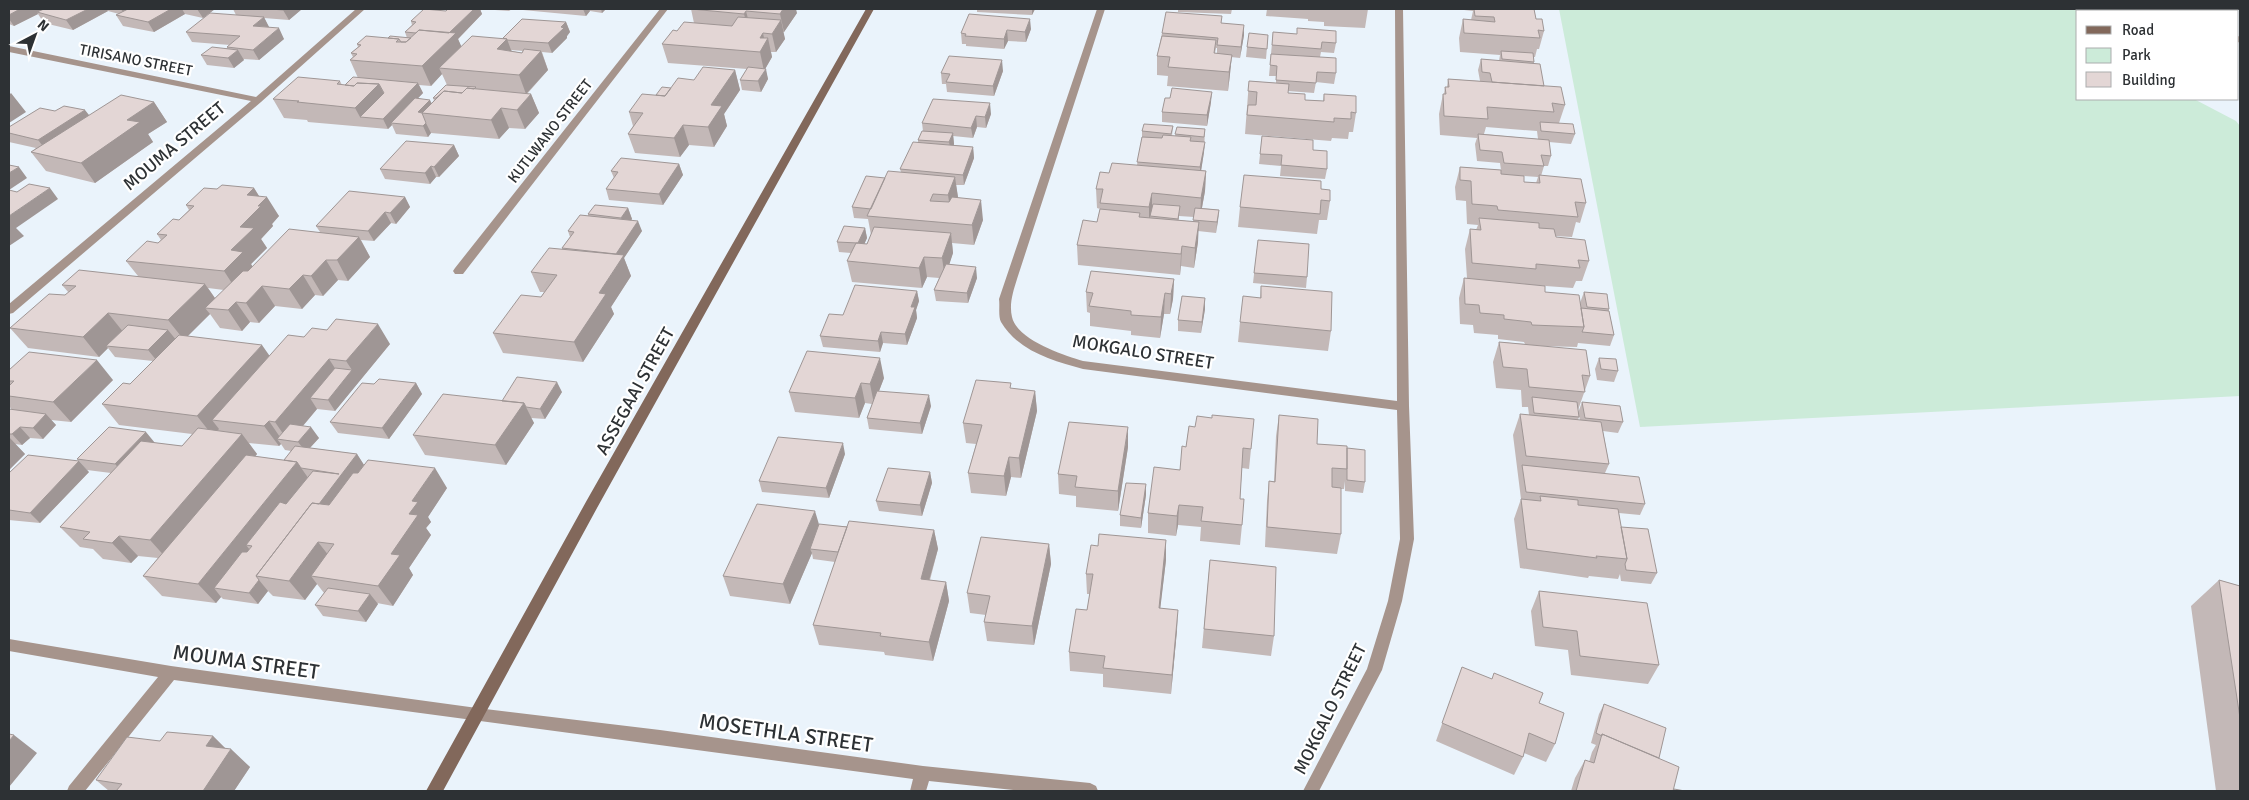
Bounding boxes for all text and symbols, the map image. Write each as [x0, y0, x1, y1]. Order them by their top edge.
north arrow [10, 10, 60, 60]
legend [2076, 10, 2239, 100]
text: N [34, 16, 52, 35]
text: Road [2122, 21, 2154, 39]
street label: TIRISANO STREET [78, 40, 195, 80]
text: Park [2122, 46, 2151, 64]
text: Building [2122, 71, 2176, 89]
street label: KUTLWANO STREET [504, 75, 597, 187]
street label: MOUMA STREET [119, 97, 230, 195]
street label: ASSEGAAI STREET [591, 323, 679, 459]
street label: MOKGALO STREET [1071, 330, 1215, 374]
street label: MOUMA STREET [171, 639, 321, 685]
street label: MOKGALO STREET [1289, 640, 1371, 778]
street label: MOSETHLA STREET [697, 708, 875, 758]

